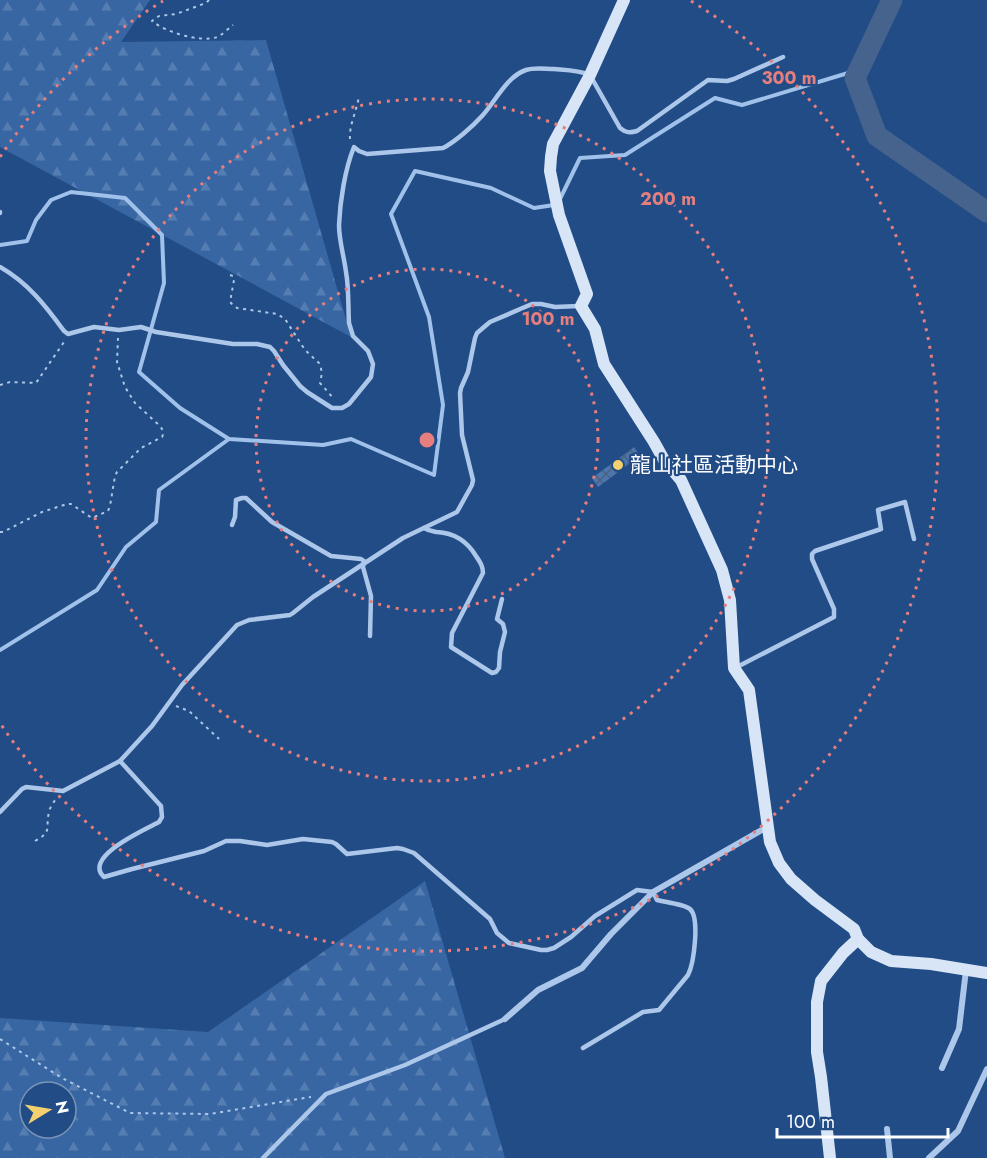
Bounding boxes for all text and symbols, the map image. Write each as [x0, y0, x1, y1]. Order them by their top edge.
text: 300 m [761, 65, 817, 91]
text: 200 m [640, 186, 696, 212]
text: 100 m [521, 306, 575, 332]
centre of rings [417, 430, 437, 450]
place label: 龍山社區活動中心 [630, 450, 798, 480]
marker: 龍山社區活動中心 [611, 458, 625, 472]
north arrow [18, 1080, 78, 1140]
text: N [50, 1099, 75, 1116]
scale bar [777, 1101, 948, 1139]
text: 100 m [786, 1109, 835, 1135]

